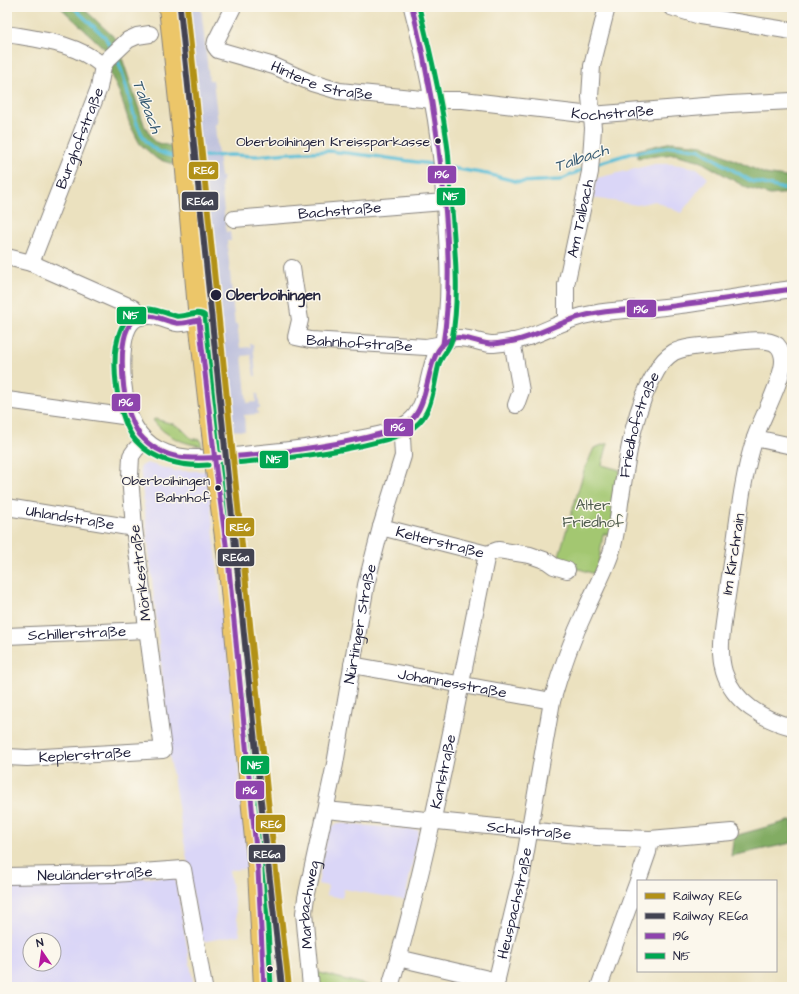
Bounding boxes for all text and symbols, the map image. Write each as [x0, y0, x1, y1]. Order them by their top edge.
street label: Hintere Straße [267, 56, 374, 105]
water label: Talbach [127, 76, 168, 137]
street label: Burghofstraße [51, 84, 109, 192]
street label: Kochstraße [570, 100, 655, 126]
place label: Oberboihingen Kreissparkasse [236, 132, 430, 152]
marker: Oberboihingen Kreissparkasse [433, 136, 443, 146]
water label: Talbach [551, 138, 612, 177]
line badge: RE6 [188, 161, 219, 180]
text: RE6 [193, 163, 215, 178]
line badge: 196 [427, 165, 457, 184]
text: 196 [435, 167, 449, 182]
street label: Am Talbach [562, 177, 599, 260]
line badge: N15 [436, 187, 466, 206]
text: N15 [443, 189, 459, 204]
line badge: RE6a [181, 191, 219, 211]
text: RE6a [187, 194, 214, 209]
street label: Bachstraße [297, 197, 382, 225]
place label: Oberboihingen [226, 285, 321, 308]
marker: Oberboihingen [209, 288, 223, 302]
line badge: 196 [626, 299, 657, 318]
text: 196 [634, 302, 648, 317]
line badge: N15 [116, 306, 147, 325]
text: N15 [123, 308, 139, 323]
street label: Bahnhofstraße [306, 330, 413, 357]
street label: Friedhofstraße [614, 368, 665, 479]
line badge: 196 [111, 393, 141, 412]
text: 196 [119, 395, 133, 410]
line badge: 196 [383, 418, 414, 437]
text: 196 [391, 420, 405, 435]
line badge: N15 [259, 450, 289, 469]
text: N15 [266, 452, 282, 467]
place label: Oberboihingen Bahnhof [122, 471, 211, 508]
marker: Oberboihingen Bahnhof [213, 483, 223, 493]
park label: Alter Friedhof [562, 495, 624, 533]
street label: Uhlandstraße [24, 500, 116, 536]
street label: Im Kirchrain [717, 511, 750, 596]
line badge: RE6 [225, 517, 255, 537]
text: RE6 [229, 520, 251, 535]
street label: Kelterstraße [394, 521, 486, 564]
street label: Mörikestraße [124, 524, 157, 622]
line badge: RE6a [217, 548, 255, 567]
text: RE6a [223, 550, 250, 565]
street label: Nürtinger Straße [339, 562, 382, 686]
street label: Schillerstraße [27, 621, 127, 646]
street label: Johannesstraße [396, 663, 509, 704]
street label: Karlstraße [425, 732, 461, 811]
street label: Keplerstraße [38, 742, 132, 768]
line badge: N15 [240, 755, 270, 775]
text: N15 [247, 758, 263, 773]
line badge: 196 [235, 780, 265, 800]
text: 196 [243, 783, 257, 798]
line badge: RE6 [255, 814, 286, 833]
street label: Schulstraße [486, 816, 572, 845]
text: RE6 [260, 817, 282, 832]
line badge: RE6a [248, 844, 286, 863]
street label: Heuspachstraße [492, 846, 537, 961]
text: RE6a [254, 847, 281, 862]
street label: Marbachweg [294, 858, 326, 950]
street label: Neuländerstraße [37, 861, 153, 886]
legend [637, 880, 777, 972]
text: Railway RE6 [673, 888, 742, 906]
text: Railway RE6a [673, 908, 748, 926]
text: 196 [673, 928, 689, 945]
north arrow [22, 932, 62, 972]
text: N [35, 935, 45, 951]
text: N15 [673, 948, 691, 965]
unlabelled marker [265, 964, 275, 974]

